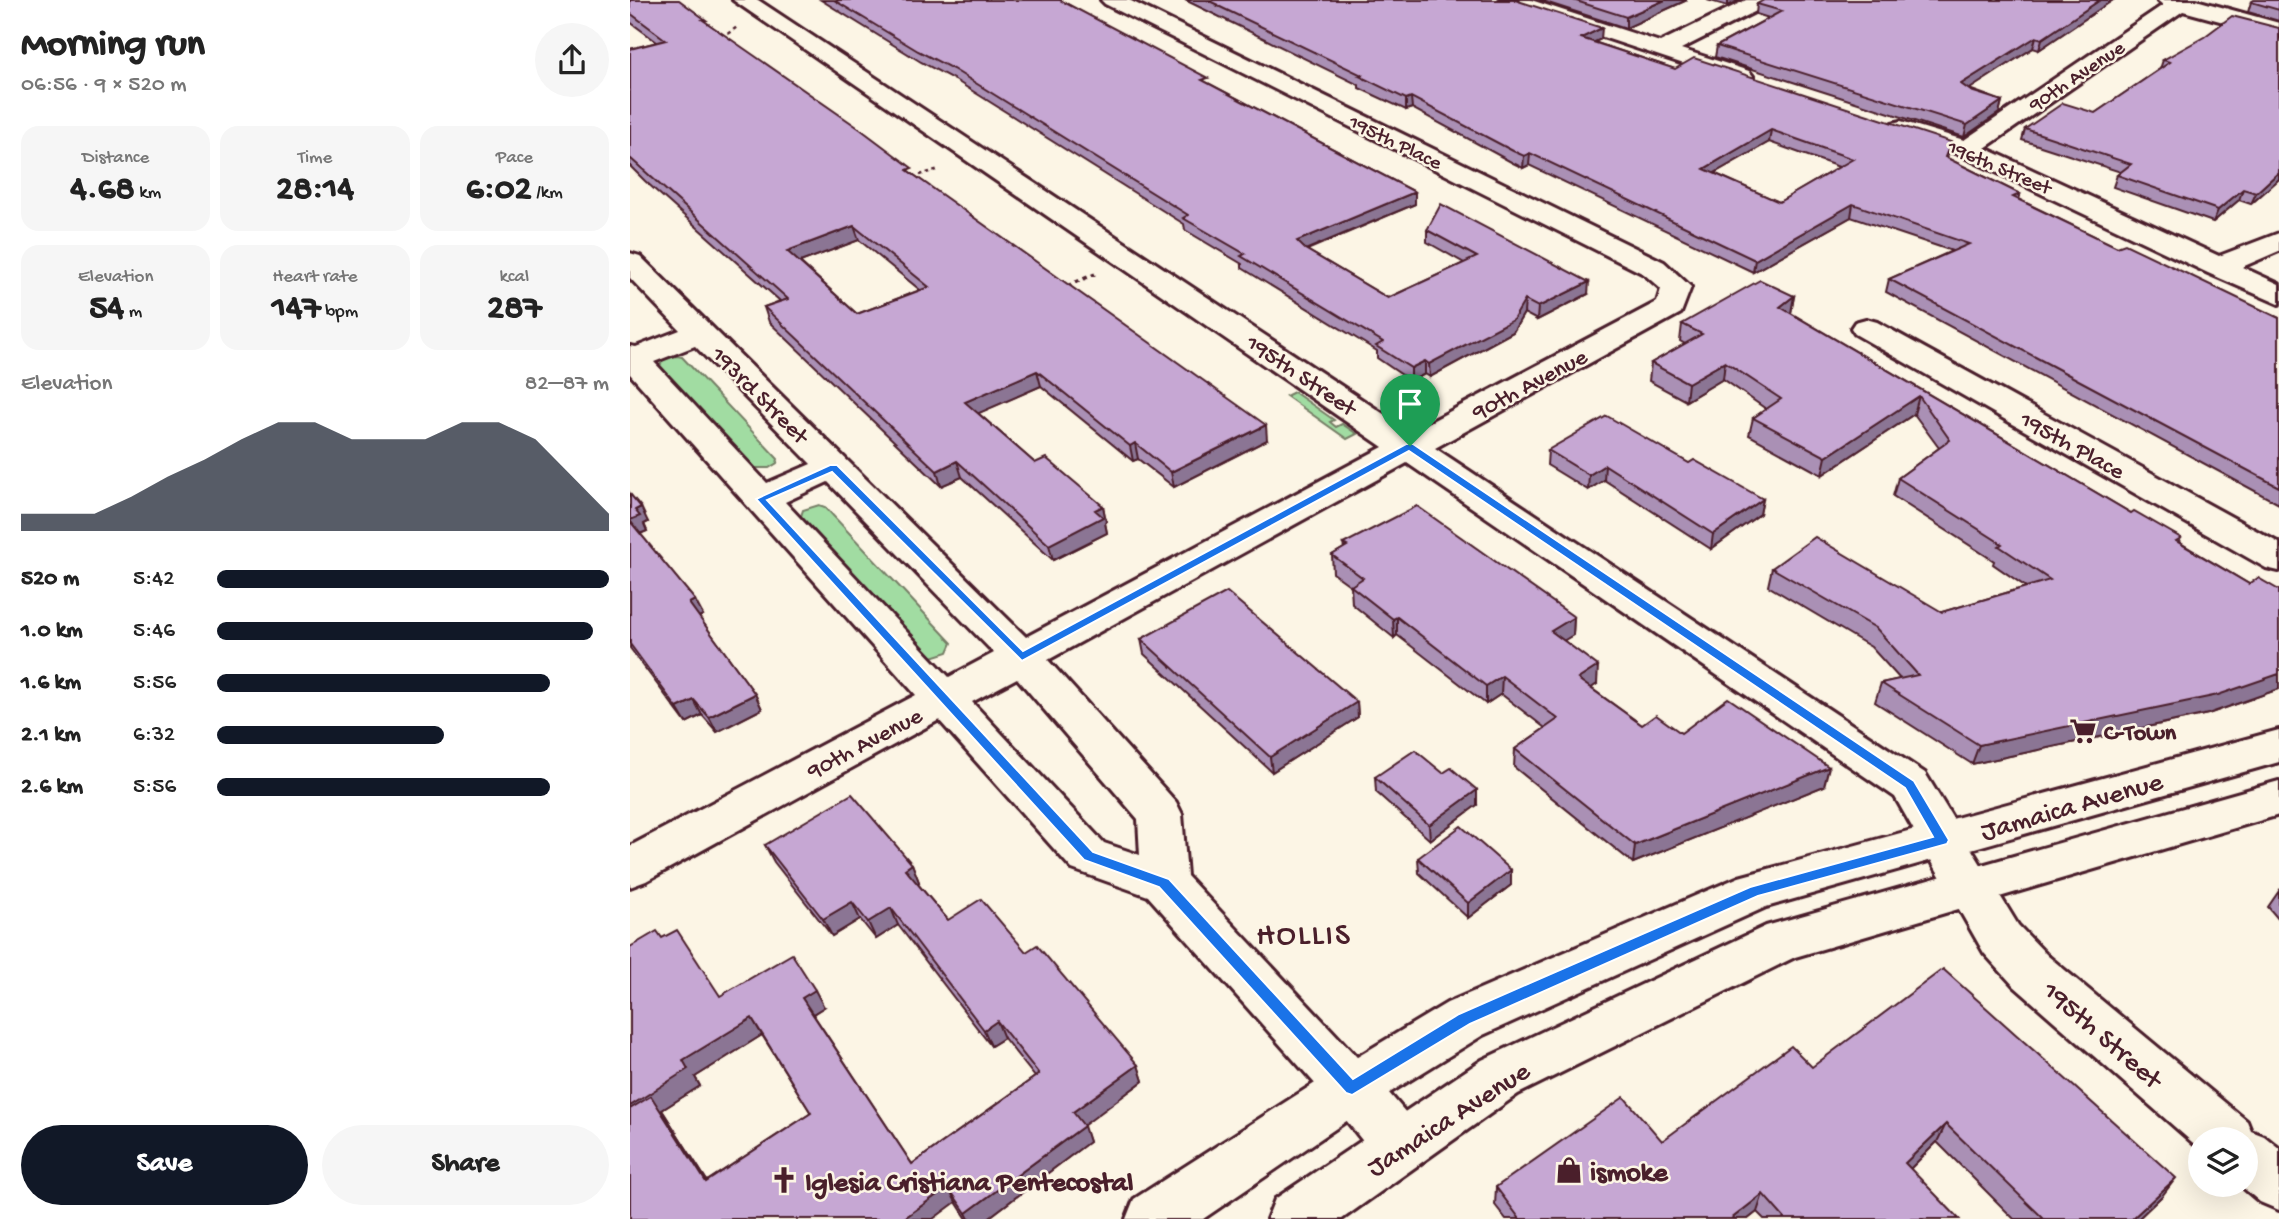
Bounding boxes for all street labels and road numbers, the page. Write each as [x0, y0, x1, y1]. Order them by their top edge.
street label: 90th Avenue [2024, 36, 2132, 120]
street label: 195th Place [1343, 110, 1446, 178]
street label: 196th Street [1942, 136, 2057, 203]
street label: 195th Street [1239, 329, 1362, 426]
street label: 193rd Street [703, 341, 815, 453]
street label: 90th Avenue [1467, 343, 1594, 429]
street label: 195th Place [2013, 406, 2129, 488]
street label: 90th Avenue [802, 702, 929, 788]
street label: Jamaica Avenue [1977, 766, 2168, 850]
street label: 195th Street [2034, 975, 2170, 1099]
street label: Jamaica Avenue [1362, 1056, 1538, 1186]

